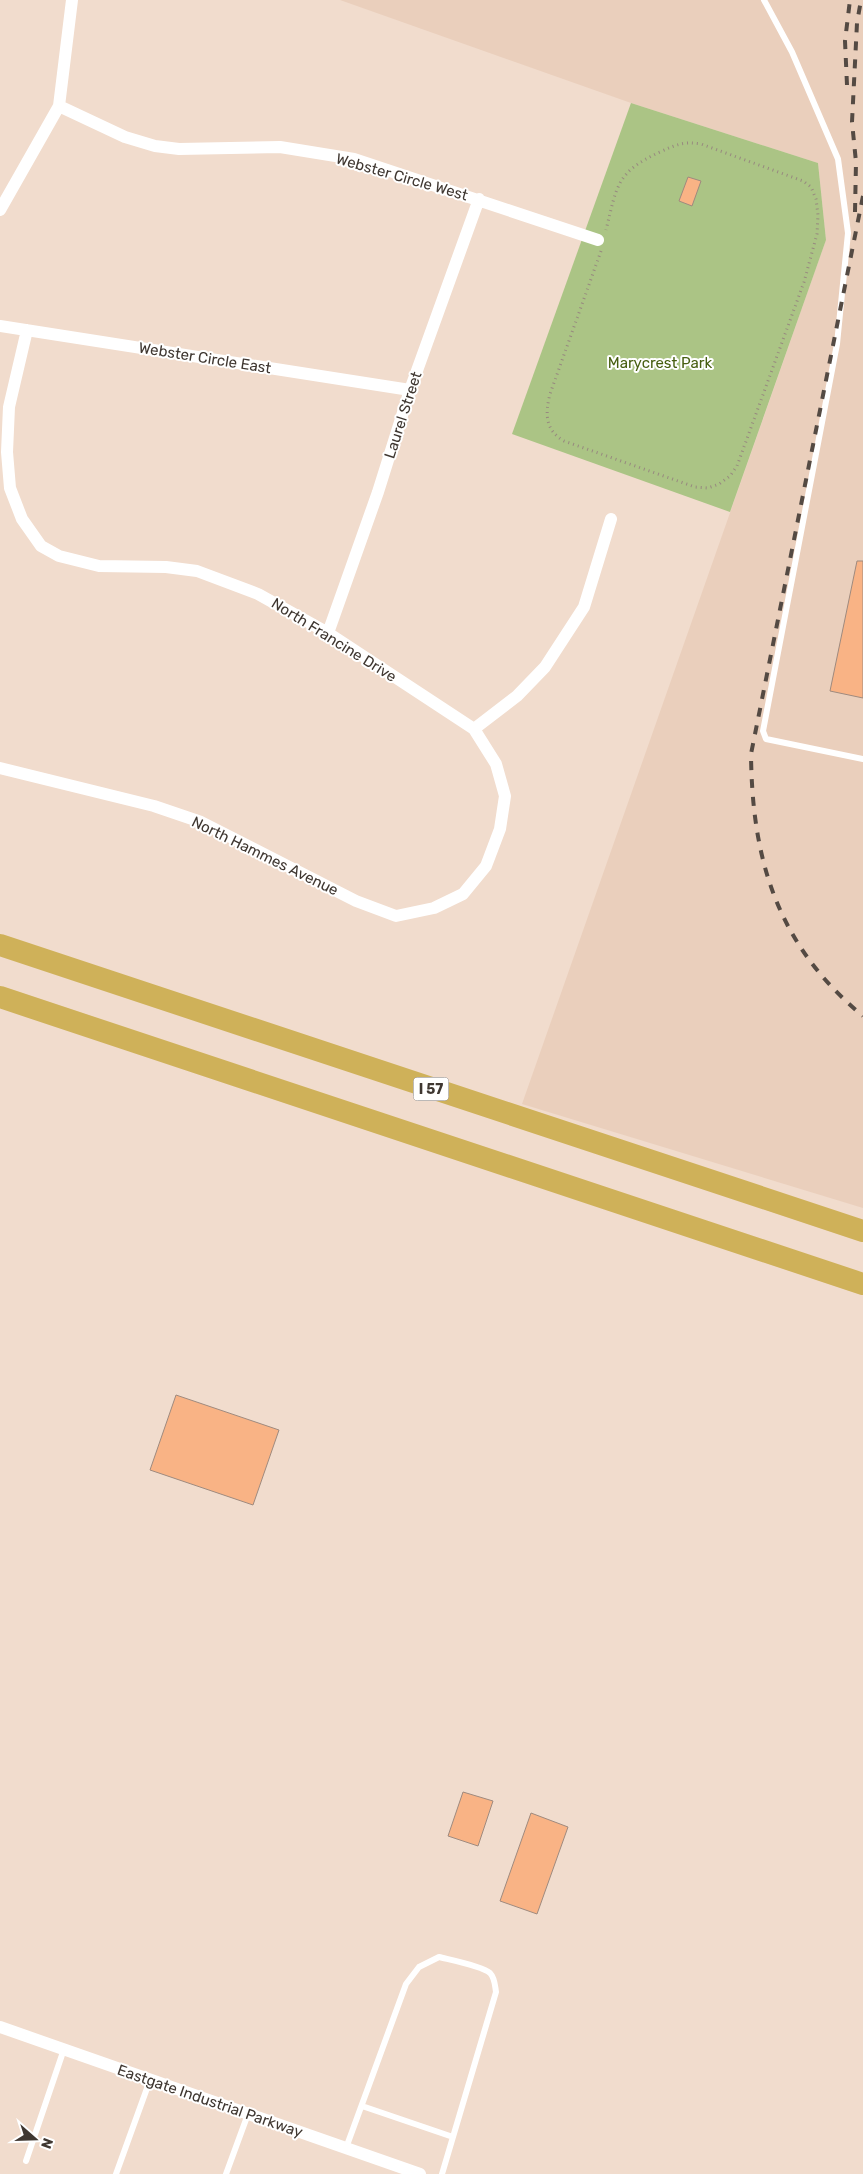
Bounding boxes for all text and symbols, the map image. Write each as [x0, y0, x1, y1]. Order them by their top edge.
street label: Webster Circle West [334, 150, 470, 204]
street label: Webster Circle East [137, 339, 273, 377]
park label: Marycrest Park [608, 354, 713, 372]
street label: Laurel Street [380, 369, 426, 461]
street label: North Francine Drive [268, 594, 400, 686]
street label: North Hammes Avenue [189, 813, 341, 899]
road number: I 57 [414, 1078, 448, 1100]
street label: Eastgate Industrial Parkway [115, 2061, 305, 2141]
north arrow [10, 2114, 60, 2164]
text: N [37, 2136, 56, 2151]

